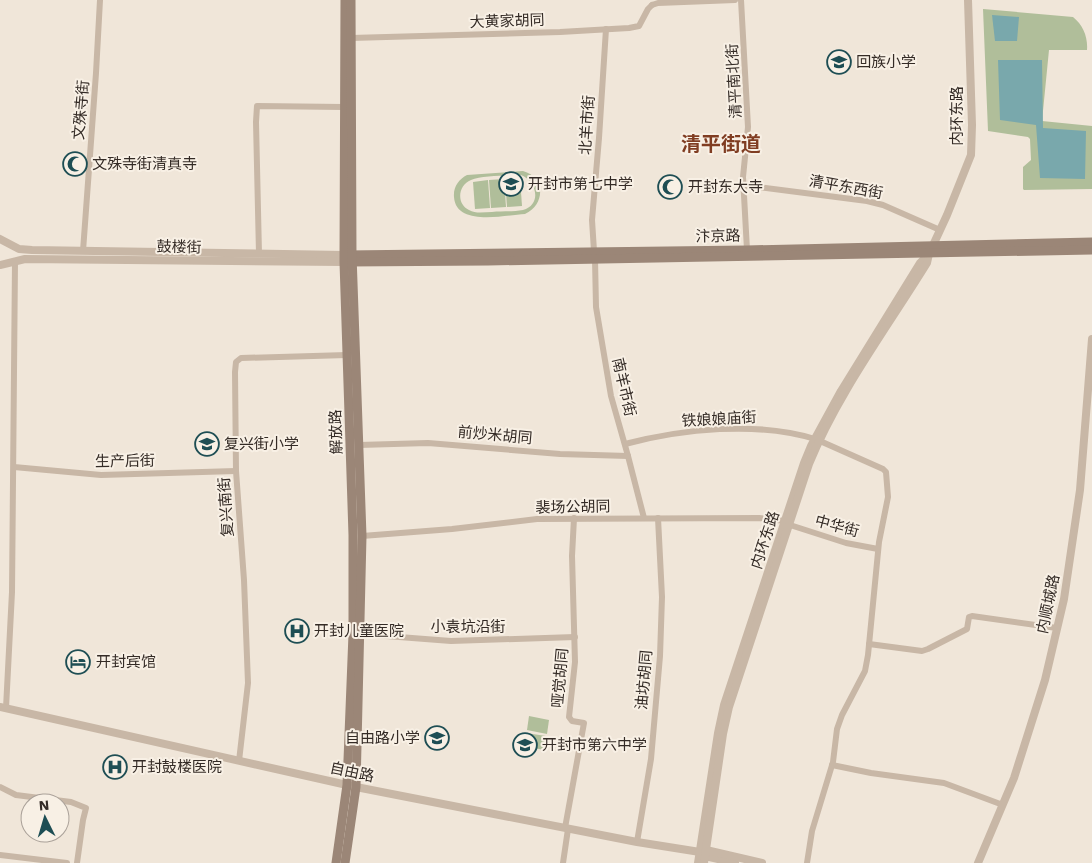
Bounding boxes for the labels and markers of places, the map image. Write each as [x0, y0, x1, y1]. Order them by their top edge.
school or university icon: 回族小学 [826, 49, 852, 75]
place label: 回族小学 [856, 53, 916, 71]
mosque icon: 文殊寺街清真寺 [62, 151, 88, 177]
place label: 文殊寺街清真寺 [92, 155, 197, 173]
school or university icon: 开封市第七中学 [498, 171, 524, 197]
mosque icon: 开封东大寺 [657, 174, 683, 200]
place label: 开封市第七中学 [528, 175, 633, 193]
place label: 开封东大寺 [688, 178, 763, 196]
school or university icon: 复兴街小学 [194, 431, 220, 457]
place label: 复兴街小学 [224, 435, 299, 453]
hospital icon: 开封儿童医院 [284, 618, 310, 644]
place label: 开封儿童医院 [314, 622, 404, 640]
hotel icon: 开封宾馆 [65, 649, 91, 675]
place label: 开封宾馆 [96, 653, 156, 671]
school or university icon: 自由路小学 [424, 725, 450, 751]
place label: 自由路小学 [345, 729, 420, 747]
school or university icon: 开封市第六中学 [512, 732, 538, 758]
place label: 开封市第六中学 [542, 736, 647, 754]
hospital icon: 开封鼓楼医院 [102, 754, 128, 780]
place label: 开封鼓楼医院 [132, 758, 222, 776]

